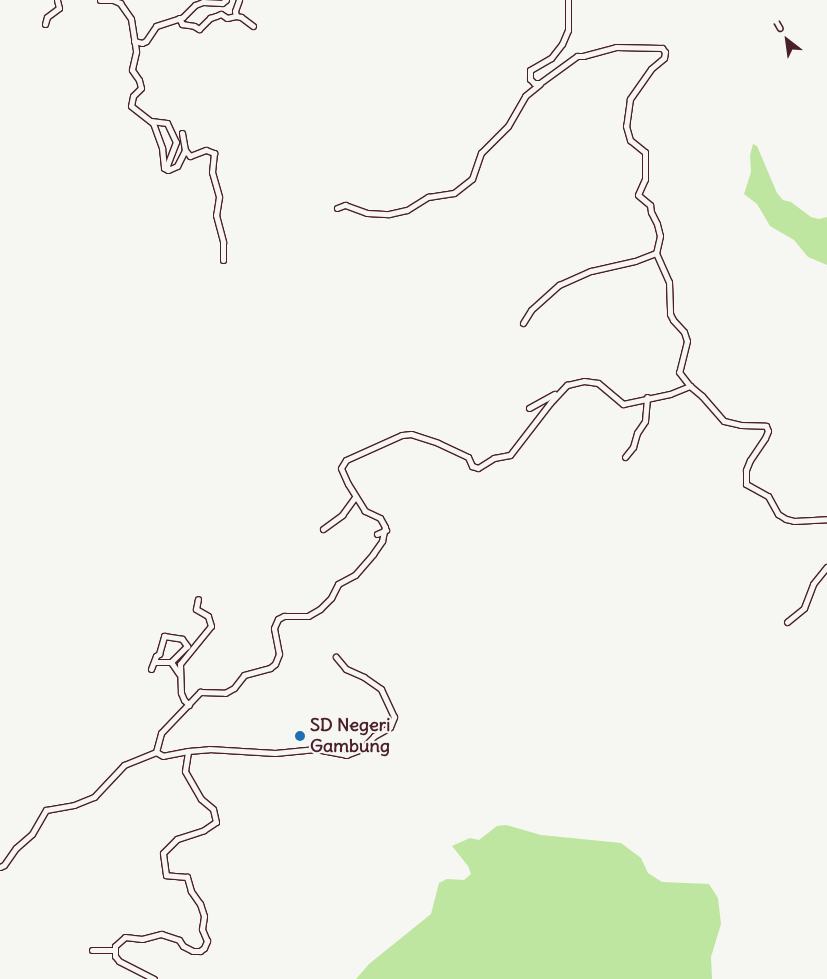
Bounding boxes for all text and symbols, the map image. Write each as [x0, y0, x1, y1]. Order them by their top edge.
north arrow [762, 15, 812, 65]
text: U [771, 17, 788, 37]
place label: SD Negeri Gambung [310, 715, 390, 758]
marker: SD Negeri Gambung [294, 730, 306, 742]

